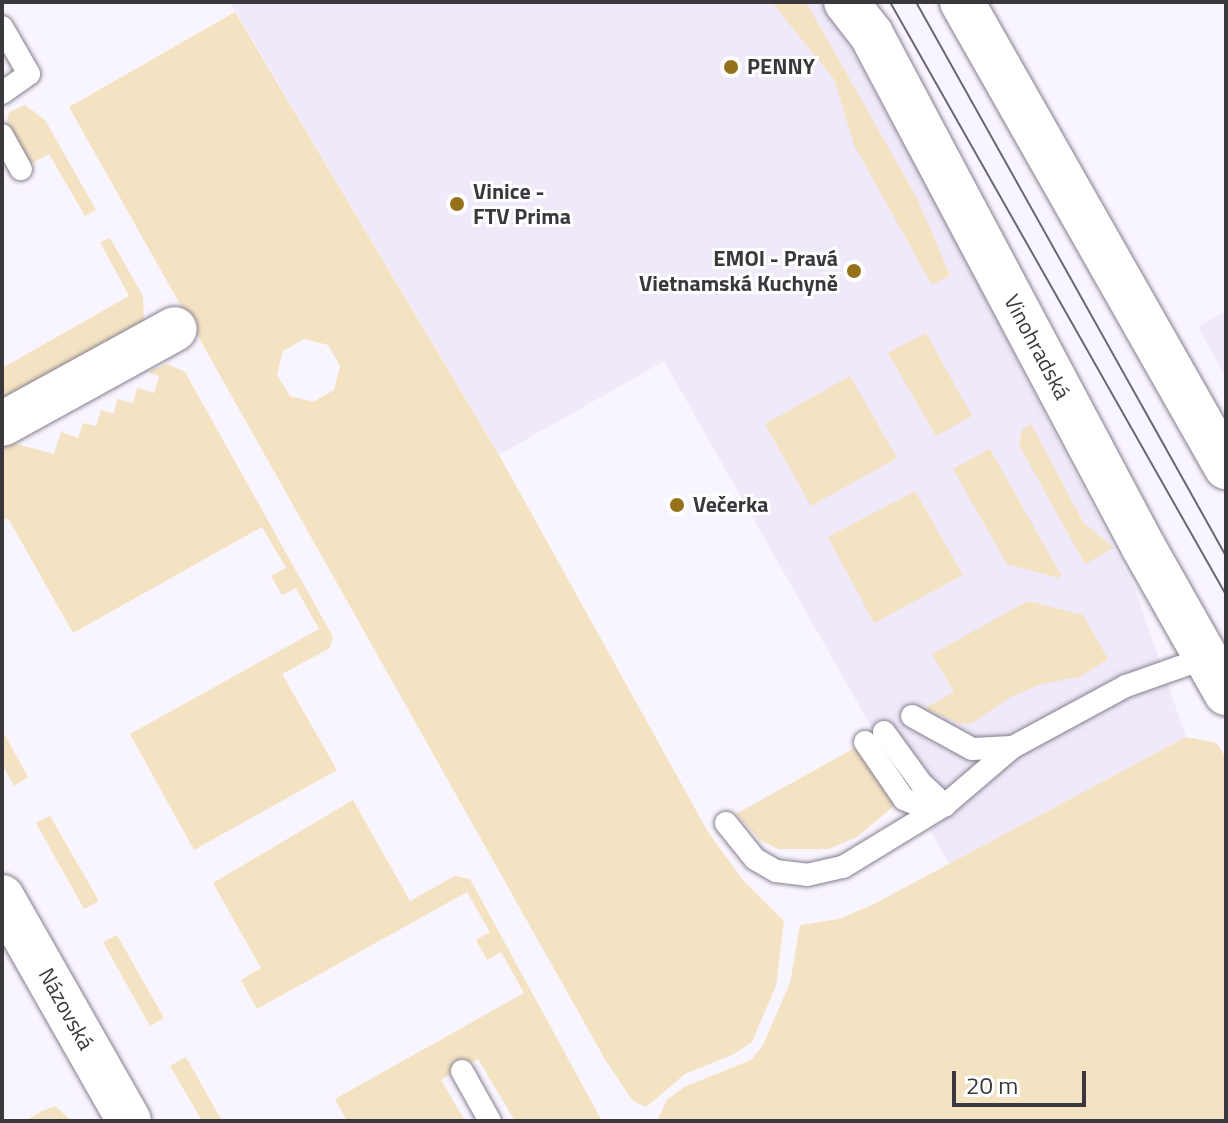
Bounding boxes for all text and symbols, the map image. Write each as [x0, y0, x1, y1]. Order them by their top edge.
place label: PENNY [747, 54, 815, 80]
marker: PENNY [722, 58, 740, 76]
place label: Vinice - FTV Prima [473, 178, 571, 230]
marker: Vinice - FTV Prima [448, 195, 466, 213]
place label: EMOI - Pravá Vietnamská Kuchyně [639, 245, 838, 296]
marker: EMOI - Pravá Vietnamská Kuchyně [845, 262, 863, 280]
street label: Vinohradská [998, 290, 1076, 404]
place label: Večerka [693, 492, 769, 518]
marker: Večerka [668, 496, 686, 514]
street label: Názovská [33, 963, 99, 1055]
scale bar [956, 1055, 1090, 1105]
text: 20 m [966, 1067, 1018, 1103]

